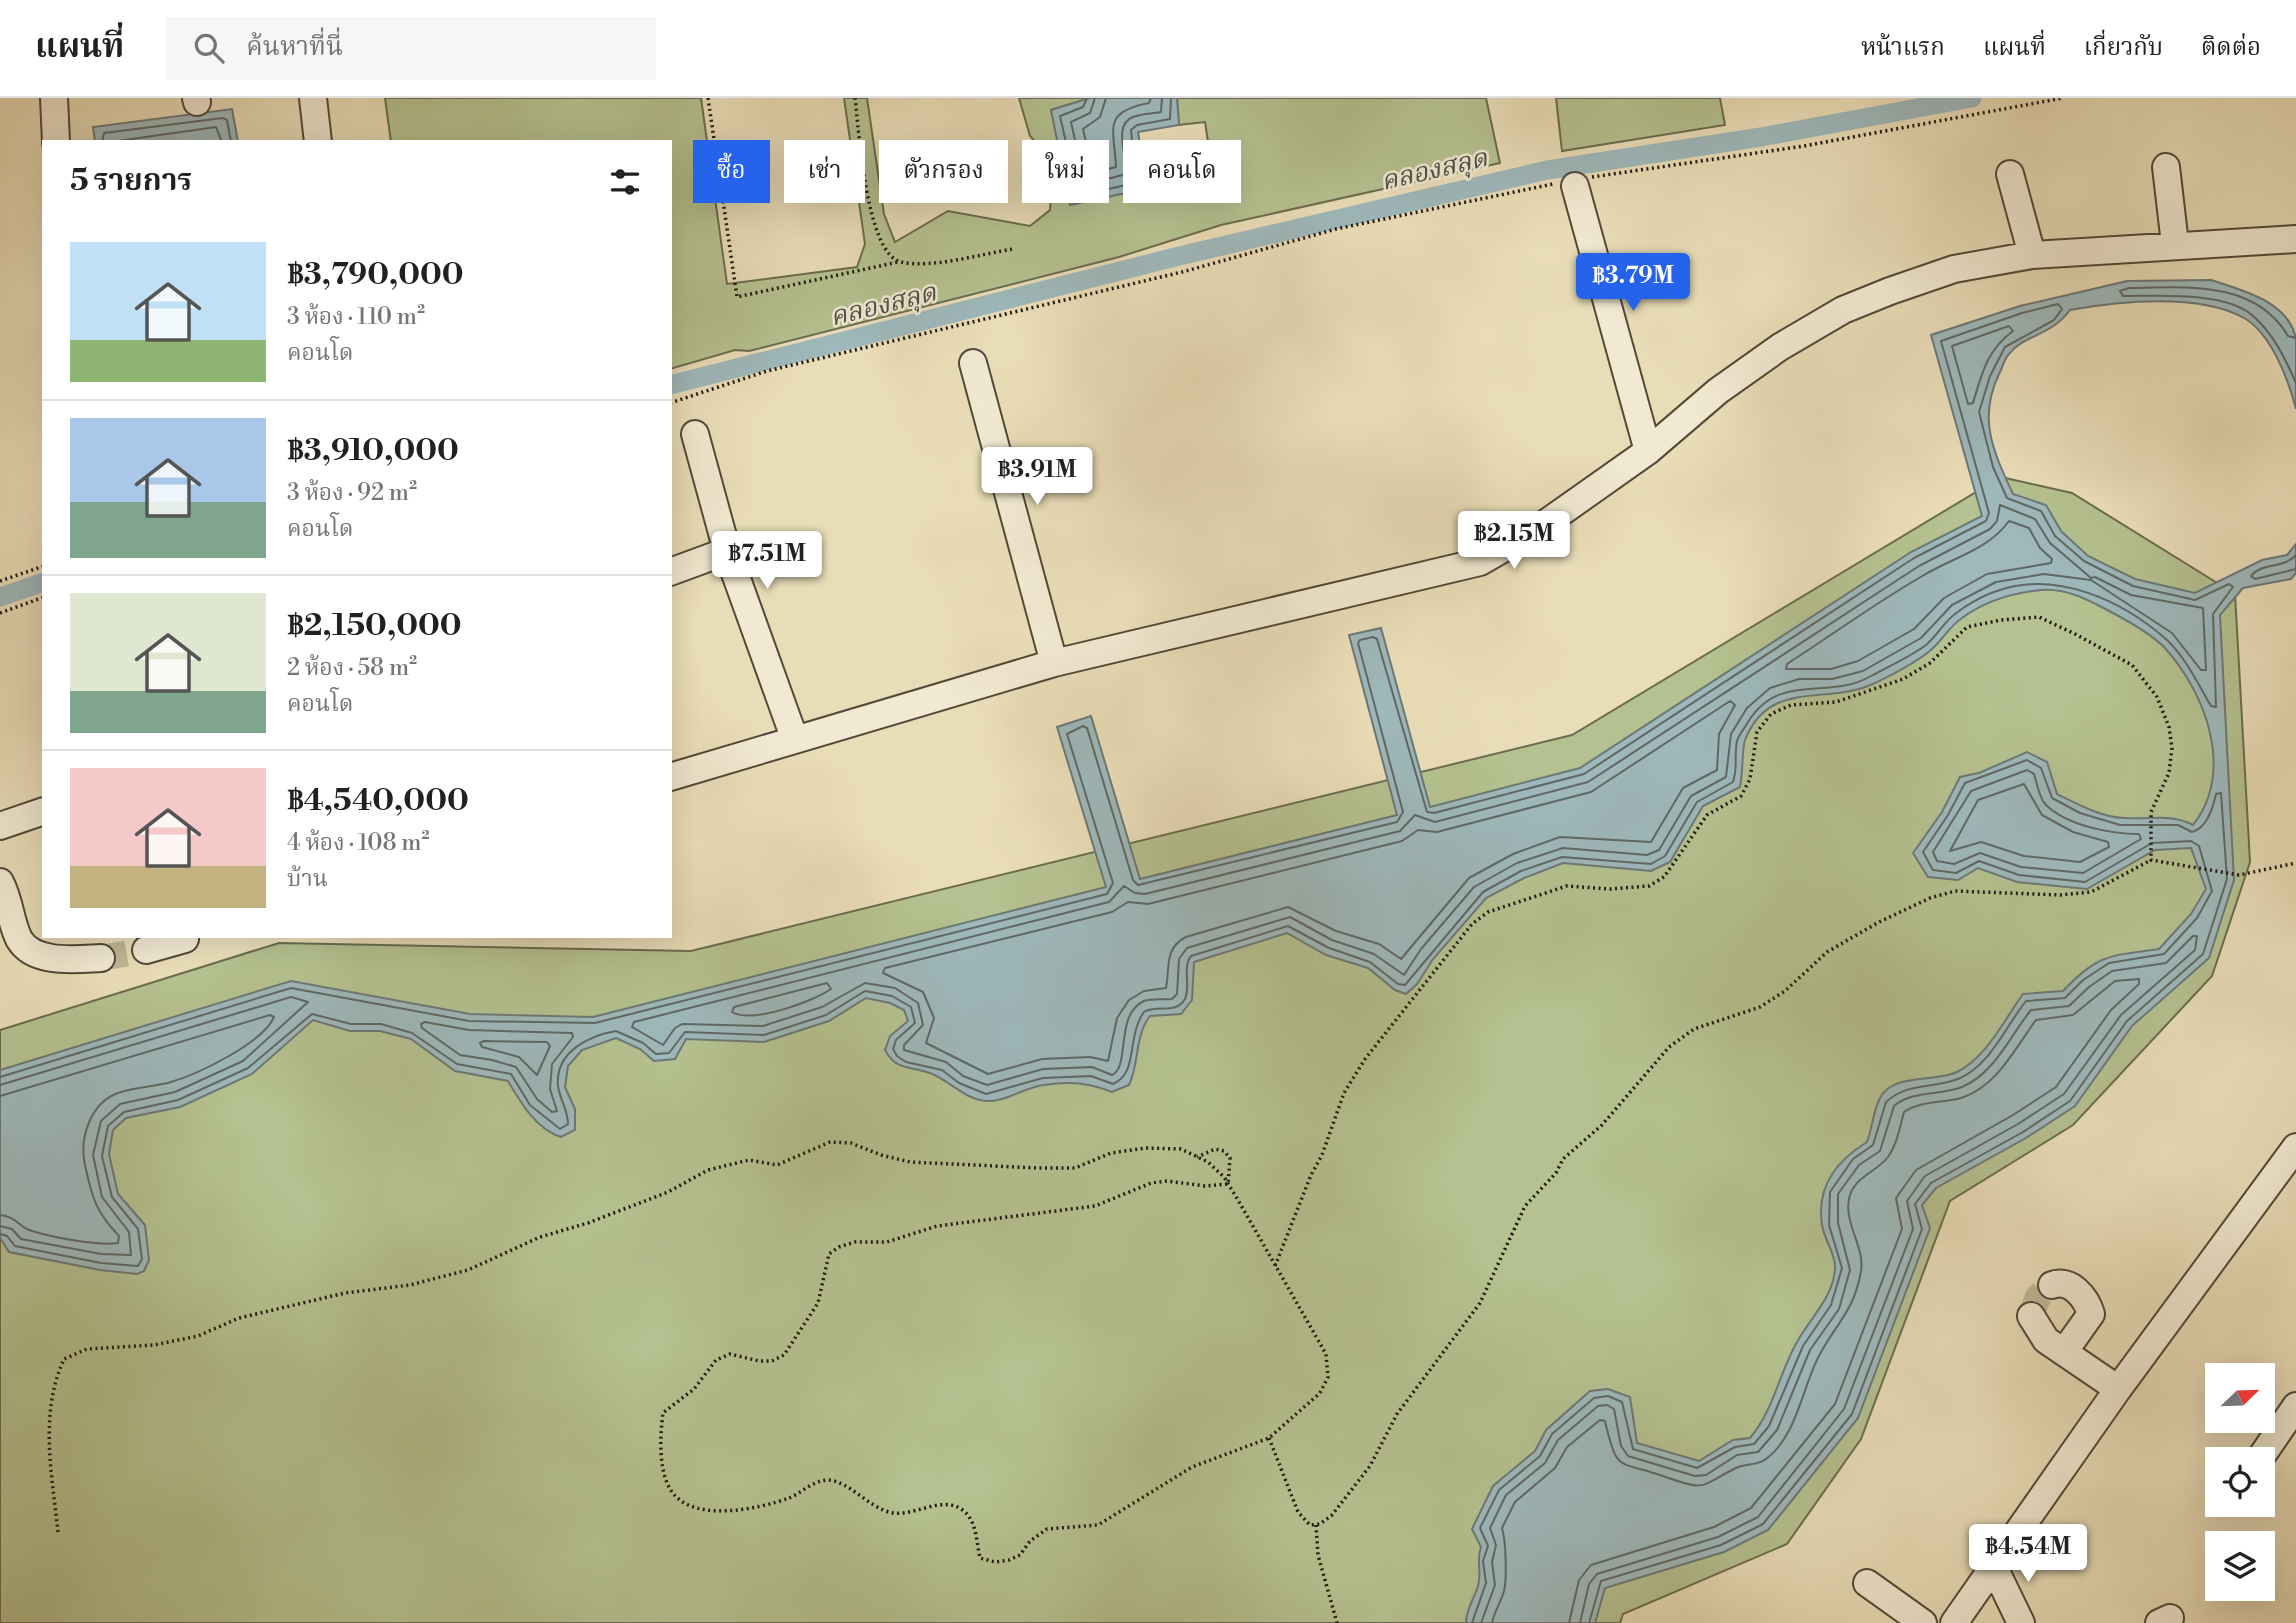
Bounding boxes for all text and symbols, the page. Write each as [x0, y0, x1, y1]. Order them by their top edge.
search box [166, 17, 656, 80]
text: แผนที่ [35, 27, 124, 68]
icon: search [190, 29, 228, 67]
text: ค้นหาที่นี่ [246, 31, 343, 63]
text: หน้าแรก [1861, 33, 1945, 63]
text: แผนที่ [1983, 33, 2046, 63]
text: เกี่ยวกับ [2084, 33, 2163, 63]
text: ติดต่อ [2201, 33, 2261, 63]
chip: ซื้อ [693, 140, 770, 203]
chip: เช่า [784, 140, 865, 203]
chip: ตัวกรอง [879, 140, 1008, 203]
chip: ใหม่ [1022, 140, 1109, 203]
chip: คอนโด [1123, 140, 1241, 203]
water label: คลองสลุด [1378, 142, 1492, 198]
text: 5 รายการ [70, 162, 192, 200]
icon: filters [606, 163, 644, 201]
pin: ฿3.79M [1576, 254, 1690, 313]
text: ฿3,790,000 [287, 256, 464, 294]
text: ฿3.79M [1592, 262, 1674, 290]
icon: home [126, 270, 210, 354]
water label: คลองสลุด [827, 276, 941, 334]
text: 3 ห้อง · 110 m² [287, 303, 425, 331]
text: คอนโด [287, 339, 354, 367]
text: ฿3,910,000 [287, 432, 459, 470]
icon: home [126, 446, 210, 530]
pin: ฿3.91M [980, 448, 1094, 507]
text: ฿3.91M [997, 456, 1077, 484]
text: 3 ห้อง · 92 m² [287, 479, 417, 507]
pin: ฿2.15M [1457, 512, 1571, 571]
text: คอนโด [287, 515, 354, 543]
text: ฿2.15M [1474, 520, 1554, 548]
pin: ฿7.51M [710, 532, 824, 591]
text: ฿7.51M [728, 540, 806, 568]
text: ฿2,150,000 [287, 607, 462, 645]
icon: home [126, 621, 210, 705]
text: 2 ห้อง · 58 m² [287, 654, 417, 682]
text: คอนโด [287, 690, 354, 718]
text: ฿4,540,000 [287, 782, 469, 820]
icon: home [126, 796, 210, 880]
text: 4 ห้อง · 108 m² [287, 829, 430, 857]
text: บ้าน [287, 865, 328, 893]
north arrow [2205, 1363, 2275, 1433]
map controls [2205, 1363, 2275, 1601]
button: locate [2205, 1447, 2275, 1517]
pin: ฿4.54M [1971, 1524, 2085, 1584]
button: layers [2205, 1531, 2275, 1601]
text: ฿4.54M [1985, 1533, 2071, 1561]

